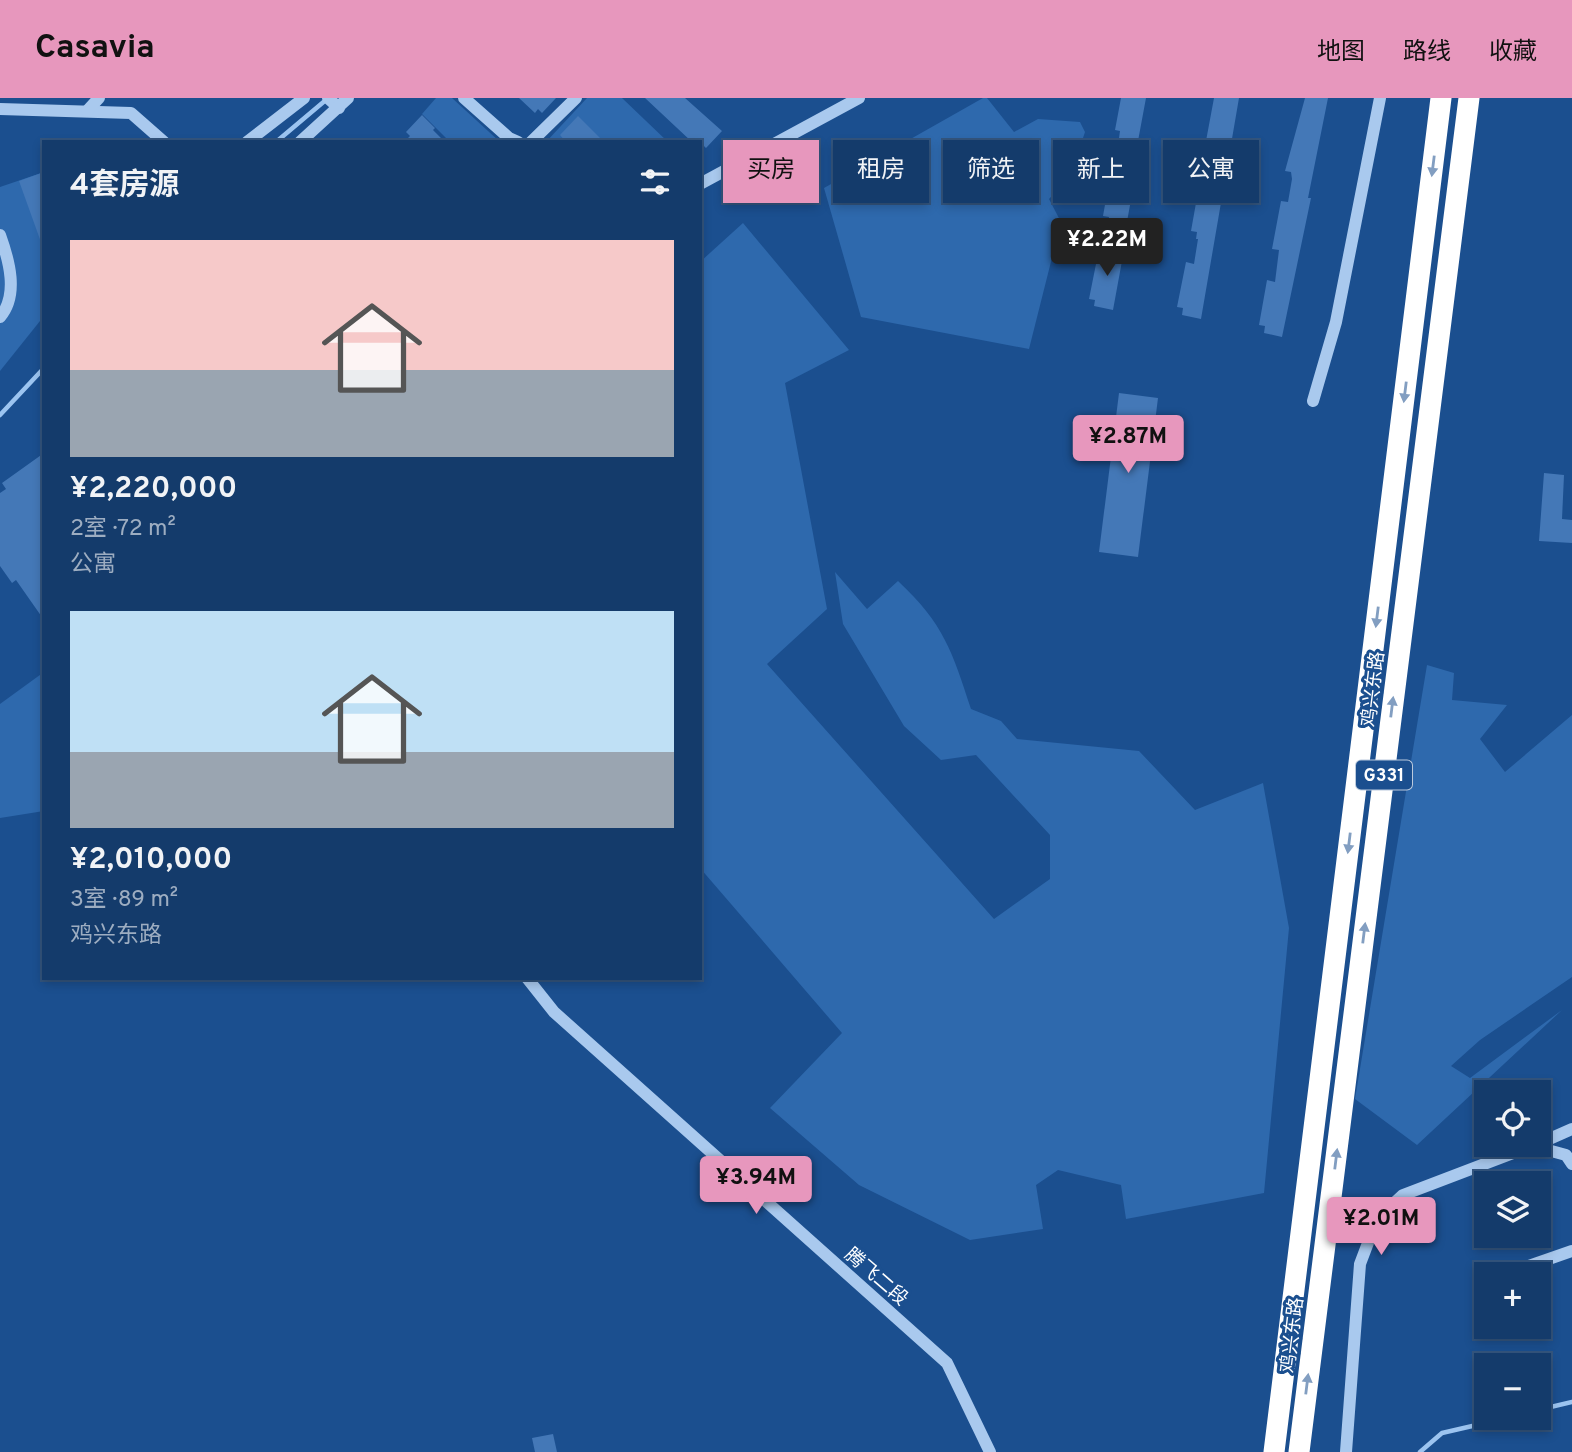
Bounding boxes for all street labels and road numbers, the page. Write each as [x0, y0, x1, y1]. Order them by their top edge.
street label: 鸡兴东路 [1357, 650, 1391, 728]
road number: G331 [1356, 760, 1412, 790]
street label: 腾飞二段 [839, 1244, 912, 1312]
street label: 鸡兴东路 [1276, 1296, 1310, 1374]

